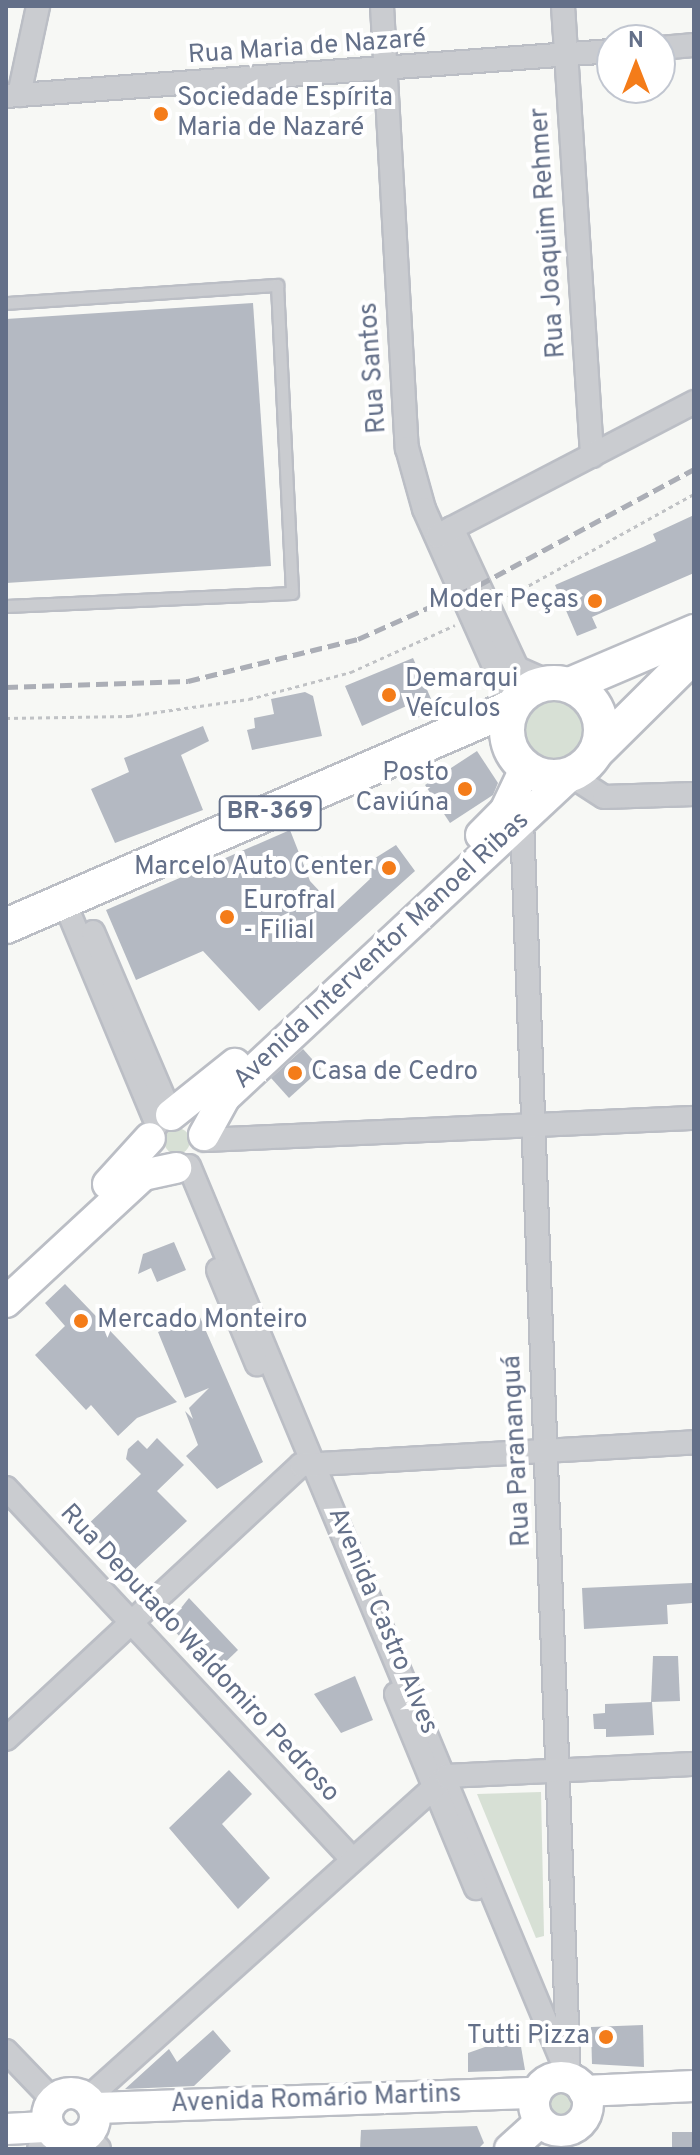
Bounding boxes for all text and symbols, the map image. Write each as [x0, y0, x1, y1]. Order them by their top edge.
street label: Rua Maria de Nazaré [187, 24, 427, 72]
north arrow [596, 24, 676, 104]
text: N [628, 28, 644, 55]
place label: Sociedade Espírita Maria de Nazaré [177, 83, 393, 144]
marker: Sociedade Espírita Maria de Nazaré [152, 105, 170, 123]
street label: Rua Joaquim Rehmer [525, 107, 573, 359]
street label: Rua Santos [354, 301, 394, 435]
place label: Moder Peças [429, 585, 579, 617]
marker: Moder Peças [586, 592, 604, 610]
place label: Demarqui Veículos [405, 664, 518, 726]
marker: Demarqui Veículos [380, 686, 398, 704]
place label: Posto Caviúna [356, 758, 449, 820]
marker: Posto Caviúna [456, 780, 474, 798]
road number: BR-369 [218, 793, 322, 833]
street label: Avenida Interventor Manoel Ribas [228, 806, 536, 1096]
place label: Marcelo Auto Center [133, 852, 373, 884]
marker: Marcelo Auto Center [380, 859, 398, 877]
place label: Eurofral - Filial [243, 886, 336, 948]
marker: Eurofral - Filial [218, 908, 236, 926]
place label: Casa de Cedro [311, 1057, 478, 1089]
marker: Casa de Cedro [286, 1064, 304, 1082]
place label: Mercado Monteiro [97, 1305, 307, 1337]
marker: Mercado Monteiro [72, 1312, 90, 1330]
street label: Rua Parananguá [497, 1354, 539, 1548]
street label: Rua Deputado Waldomiro Pedroso [52, 1498, 346, 1810]
street label: Avenida Castro Alves [320, 1502, 444, 1740]
place label: Tutti Pizza [467, 2021, 590, 2053]
marker: Tutti Pizza [597, 2028, 615, 2046]
street label: Avenida Romário Martins [170, 2079, 462, 2121]

